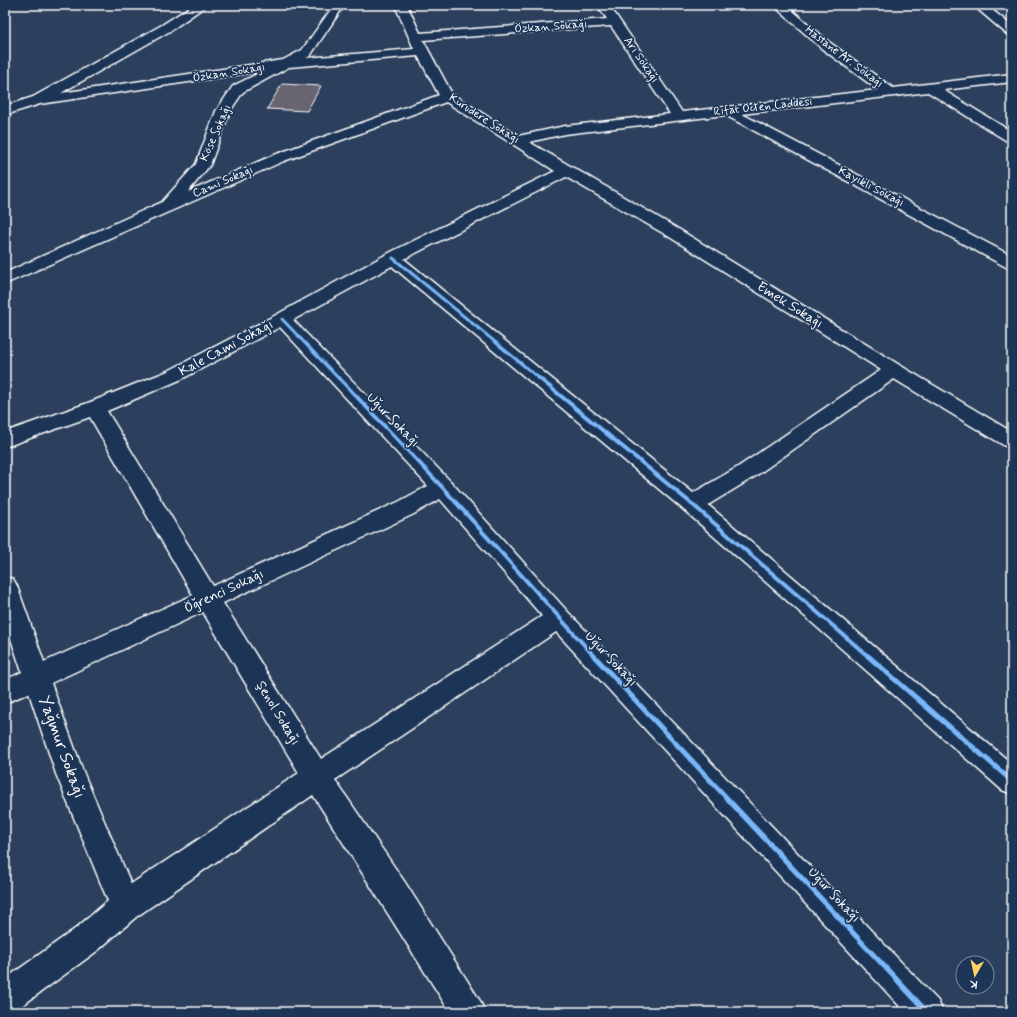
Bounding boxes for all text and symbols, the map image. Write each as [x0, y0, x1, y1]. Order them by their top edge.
street label: Özkan Sokağı [514, 16, 588, 38]
street label: Hastane Ar. Sokağı [801, 22, 887, 92]
street label: Arı Sokağı [620, 34, 662, 86]
street label: Özkan Sokağı [192, 59, 266, 87]
street label: Kurudere Sokağı [445, 90, 523, 148]
street label: Rıfat Öcten Caddesi [713, 94, 813, 120]
street label: Köse Sokağı [196, 102, 236, 164]
street label: Cami Sokağı [190, 162, 256, 202]
street label: Kayıklı Sokağı [835, 163, 907, 211]
street label: Emek Sokağı [753, 278, 827, 332]
street label: Kale Cami Sokağı [176, 316, 276, 380]
street label: Uğur Sokağı [362, 389, 424, 451]
street label: Öğrenci Sokağı [181, 565, 267, 617]
street label: Uğur Sokağı [581, 627, 641, 691]
street label: Şenol Sokağı [252, 677, 304, 749]
street label: Yağmur Sokağı [32, 693, 91, 802]
street label: Uğur Sokağı [804, 863, 864, 927]
north arrow [955, 955, 995, 995]
text: K [968, 976, 979, 991]

